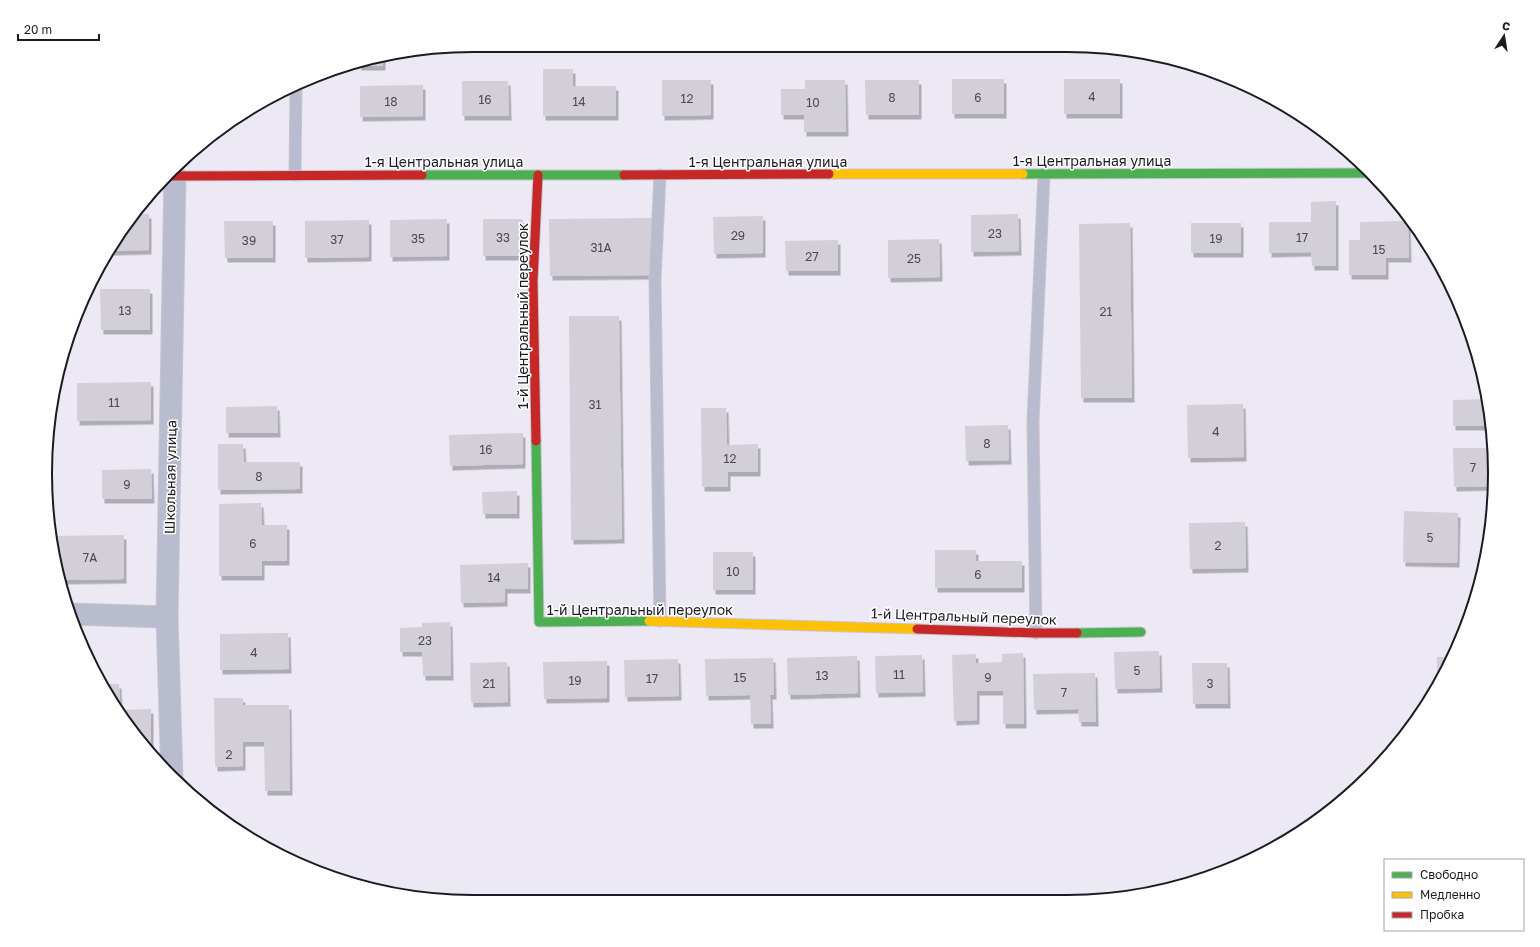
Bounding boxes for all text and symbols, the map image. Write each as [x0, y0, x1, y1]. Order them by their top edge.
scale bar [18, 16, 99, 42]
north arrow [1484, 16, 1524, 56]
text: С [1501, 19, 1512, 33]
text: 20 m [24, 22, 52, 37]
house number: 4 [1088, 89, 1096, 104]
house number: 8 [888, 90, 896, 105]
house number: 6 [974, 90, 982, 105]
house number: 12 [681, 91, 693, 106]
house number: 16 [478, 92, 492, 107]
house number: 18 [384, 94, 398, 109]
house number: 14 [572, 94, 586, 109]
house number: 10 [806, 95, 820, 110]
street label: 1-я Центральная улица [1013, 152, 1171, 169]
street label: 1-я Центральная улица [365, 153, 523, 170]
street label: 1-я Центральная улица [689, 153, 847, 170]
street label: 1-й Центральный переулок [514, 223, 531, 409]
house number: 23 [988, 226, 1002, 241]
house number: 29 [731, 228, 745, 243]
house number: 33 [496, 230, 510, 245]
house number: 17 [1296, 230, 1308, 245]
house number: 35 [411, 231, 425, 246]
house number: 19 [1209, 231, 1223, 246]
house number: 37 [330, 232, 344, 247]
house number: 39 [242, 233, 256, 248]
house number: 31А [591, 240, 611, 255]
house number: 15 [1373, 242, 1385, 257]
house number: 27 [805, 249, 819, 264]
house number: 25 [907, 251, 921, 266]
house number: 13 [119, 303, 131, 318]
house number: 21 [1100, 304, 1113, 319]
house number: 11 [108, 395, 120, 410]
house number: 31 [589, 397, 602, 412]
street label: Школьная улица [161, 420, 179, 534]
house number: 4 [1212, 424, 1220, 439]
house number: 8 [983, 436, 991, 451]
house number: 16 [479, 442, 493, 457]
house number: 12 [724, 451, 736, 466]
house number: 7 [1470, 460, 1476, 475]
house number: 8 [255, 469, 263, 484]
house number: 9 [123, 477, 131, 492]
house number: 5 [1427, 530, 1434, 545]
house number: 6 [249, 536, 257, 551]
house number: 2 [1215, 538, 1222, 553]
house number: 7А [83, 550, 97, 565]
house number: 10 [726, 564, 740, 579]
house number: 6 [974, 567, 982, 582]
house number: 14 [487, 570, 501, 585]
street label: 1-й Центральный переулок [547, 601, 733, 618]
street label: 1-й Центральный переулок [871, 604, 1057, 628]
house number: 23 [418, 633, 432, 648]
house number: 4 [250, 645, 258, 660]
house number: 5 [1134, 663, 1141, 678]
house number: 11 [893, 667, 905, 682]
house number: 13 [816, 668, 828, 683]
house number: 15 [734, 670, 746, 685]
house number: 9 [984, 670, 992, 685]
house number: 17 [646, 671, 658, 686]
house number: 19 [568, 673, 582, 688]
house number: 21 [483, 676, 496, 691]
house number: 3 [1206, 676, 1214, 691]
house number: 7 [1061, 685, 1067, 700]
house number: 2 [226, 747, 233, 762]
legend [1384, 859, 1524, 931]
text: Свободно [1420, 867, 1478, 882]
text: Медленно [1420, 887, 1480, 902]
text: Пробка [1420, 907, 1464, 922]

